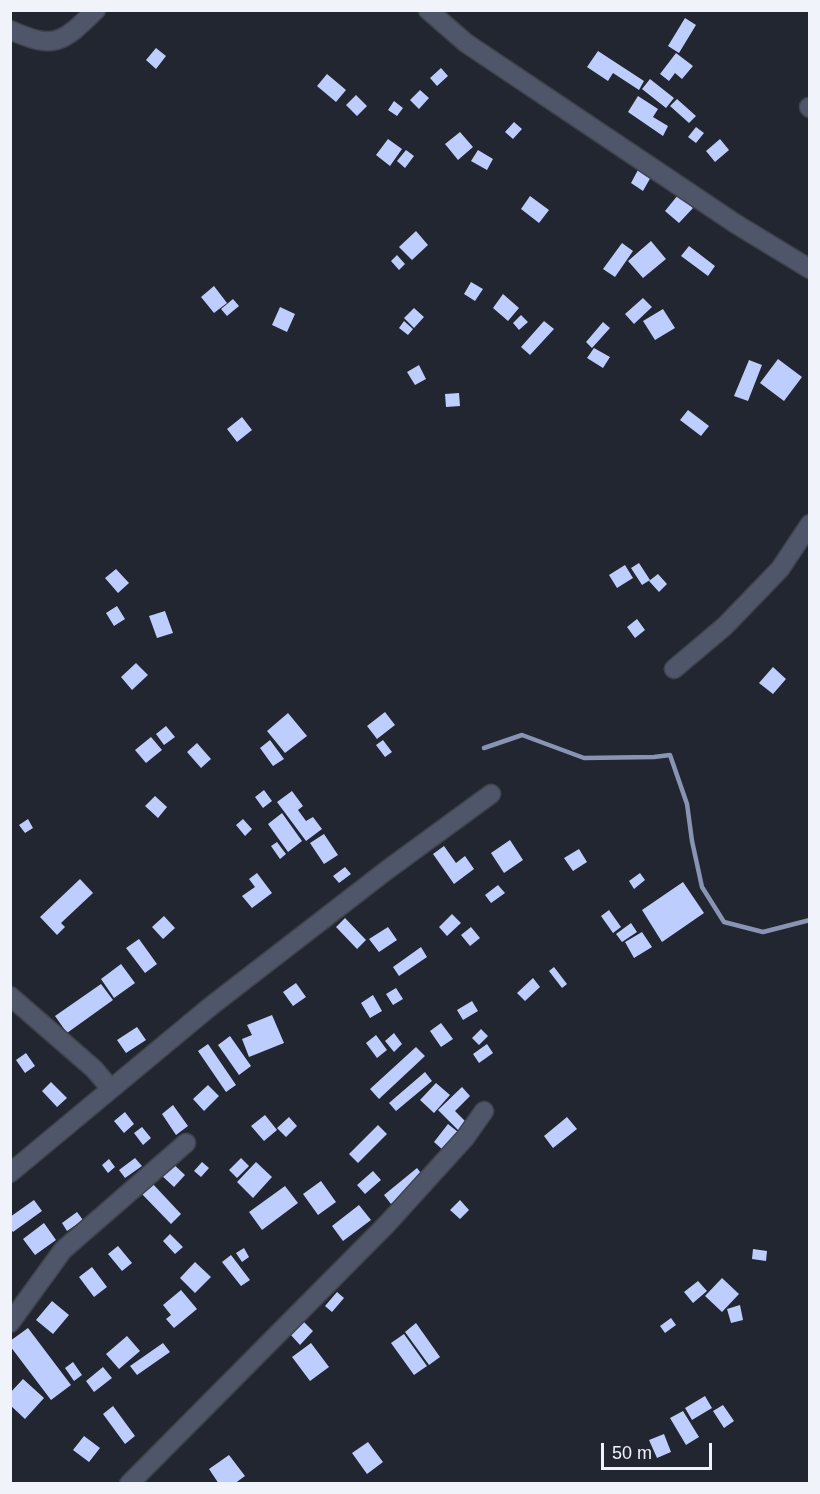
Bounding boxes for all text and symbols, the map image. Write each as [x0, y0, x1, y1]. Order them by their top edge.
scale bar [604, 1431, 715, 1469]
text: 50 m [612, 1443, 652, 1463]

